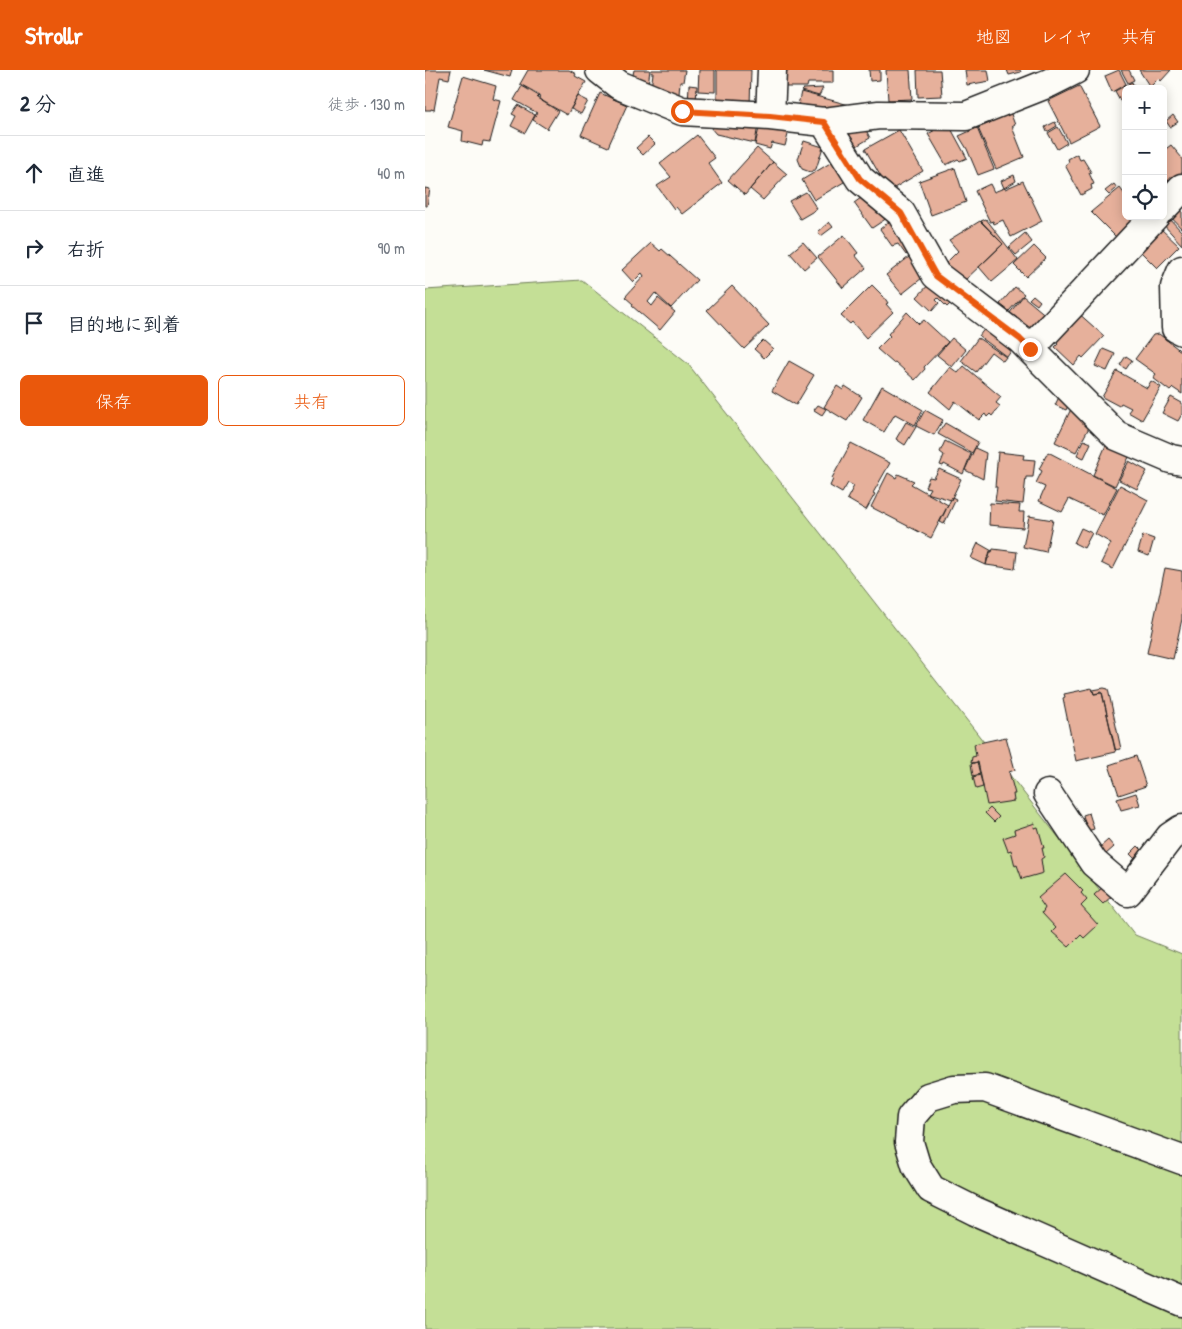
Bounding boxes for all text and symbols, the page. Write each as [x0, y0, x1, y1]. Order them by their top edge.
text: Strollr [25, 19, 83, 51]
text: 地図 [976, 24, 1012, 49]
text: レイヤ [1040, 24, 1093, 49]
text: 共有 [1121, 24, 1157, 49]
map controls [1122, 85, 1167, 220]
button: + [1122, 85, 1167, 130]
text: 2 分 [20, 89, 56, 118]
text: 徒歩 · 130 m [328, 93, 405, 115]
route start [671, 100, 694, 123]
button: − [1122, 130, 1167, 175]
icon: ahead [20, 159, 48, 187]
text: 直進 [67, 161, 105, 187]
text: 40 m [377, 162, 405, 184]
button: locate [1122, 175, 1167, 220]
icon: right [20, 234, 48, 262]
text: 右折 [67, 236, 105, 262]
text: 90 m [377, 237, 405, 259]
icon: arrive [20, 309, 48, 337]
text: 目的地に到着 [67, 311, 181, 337]
route end [1019, 338, 1042, 361]
button: 保存 [20, 375, 208, 426]
button: 共有 [218, 375, 405, 426]

